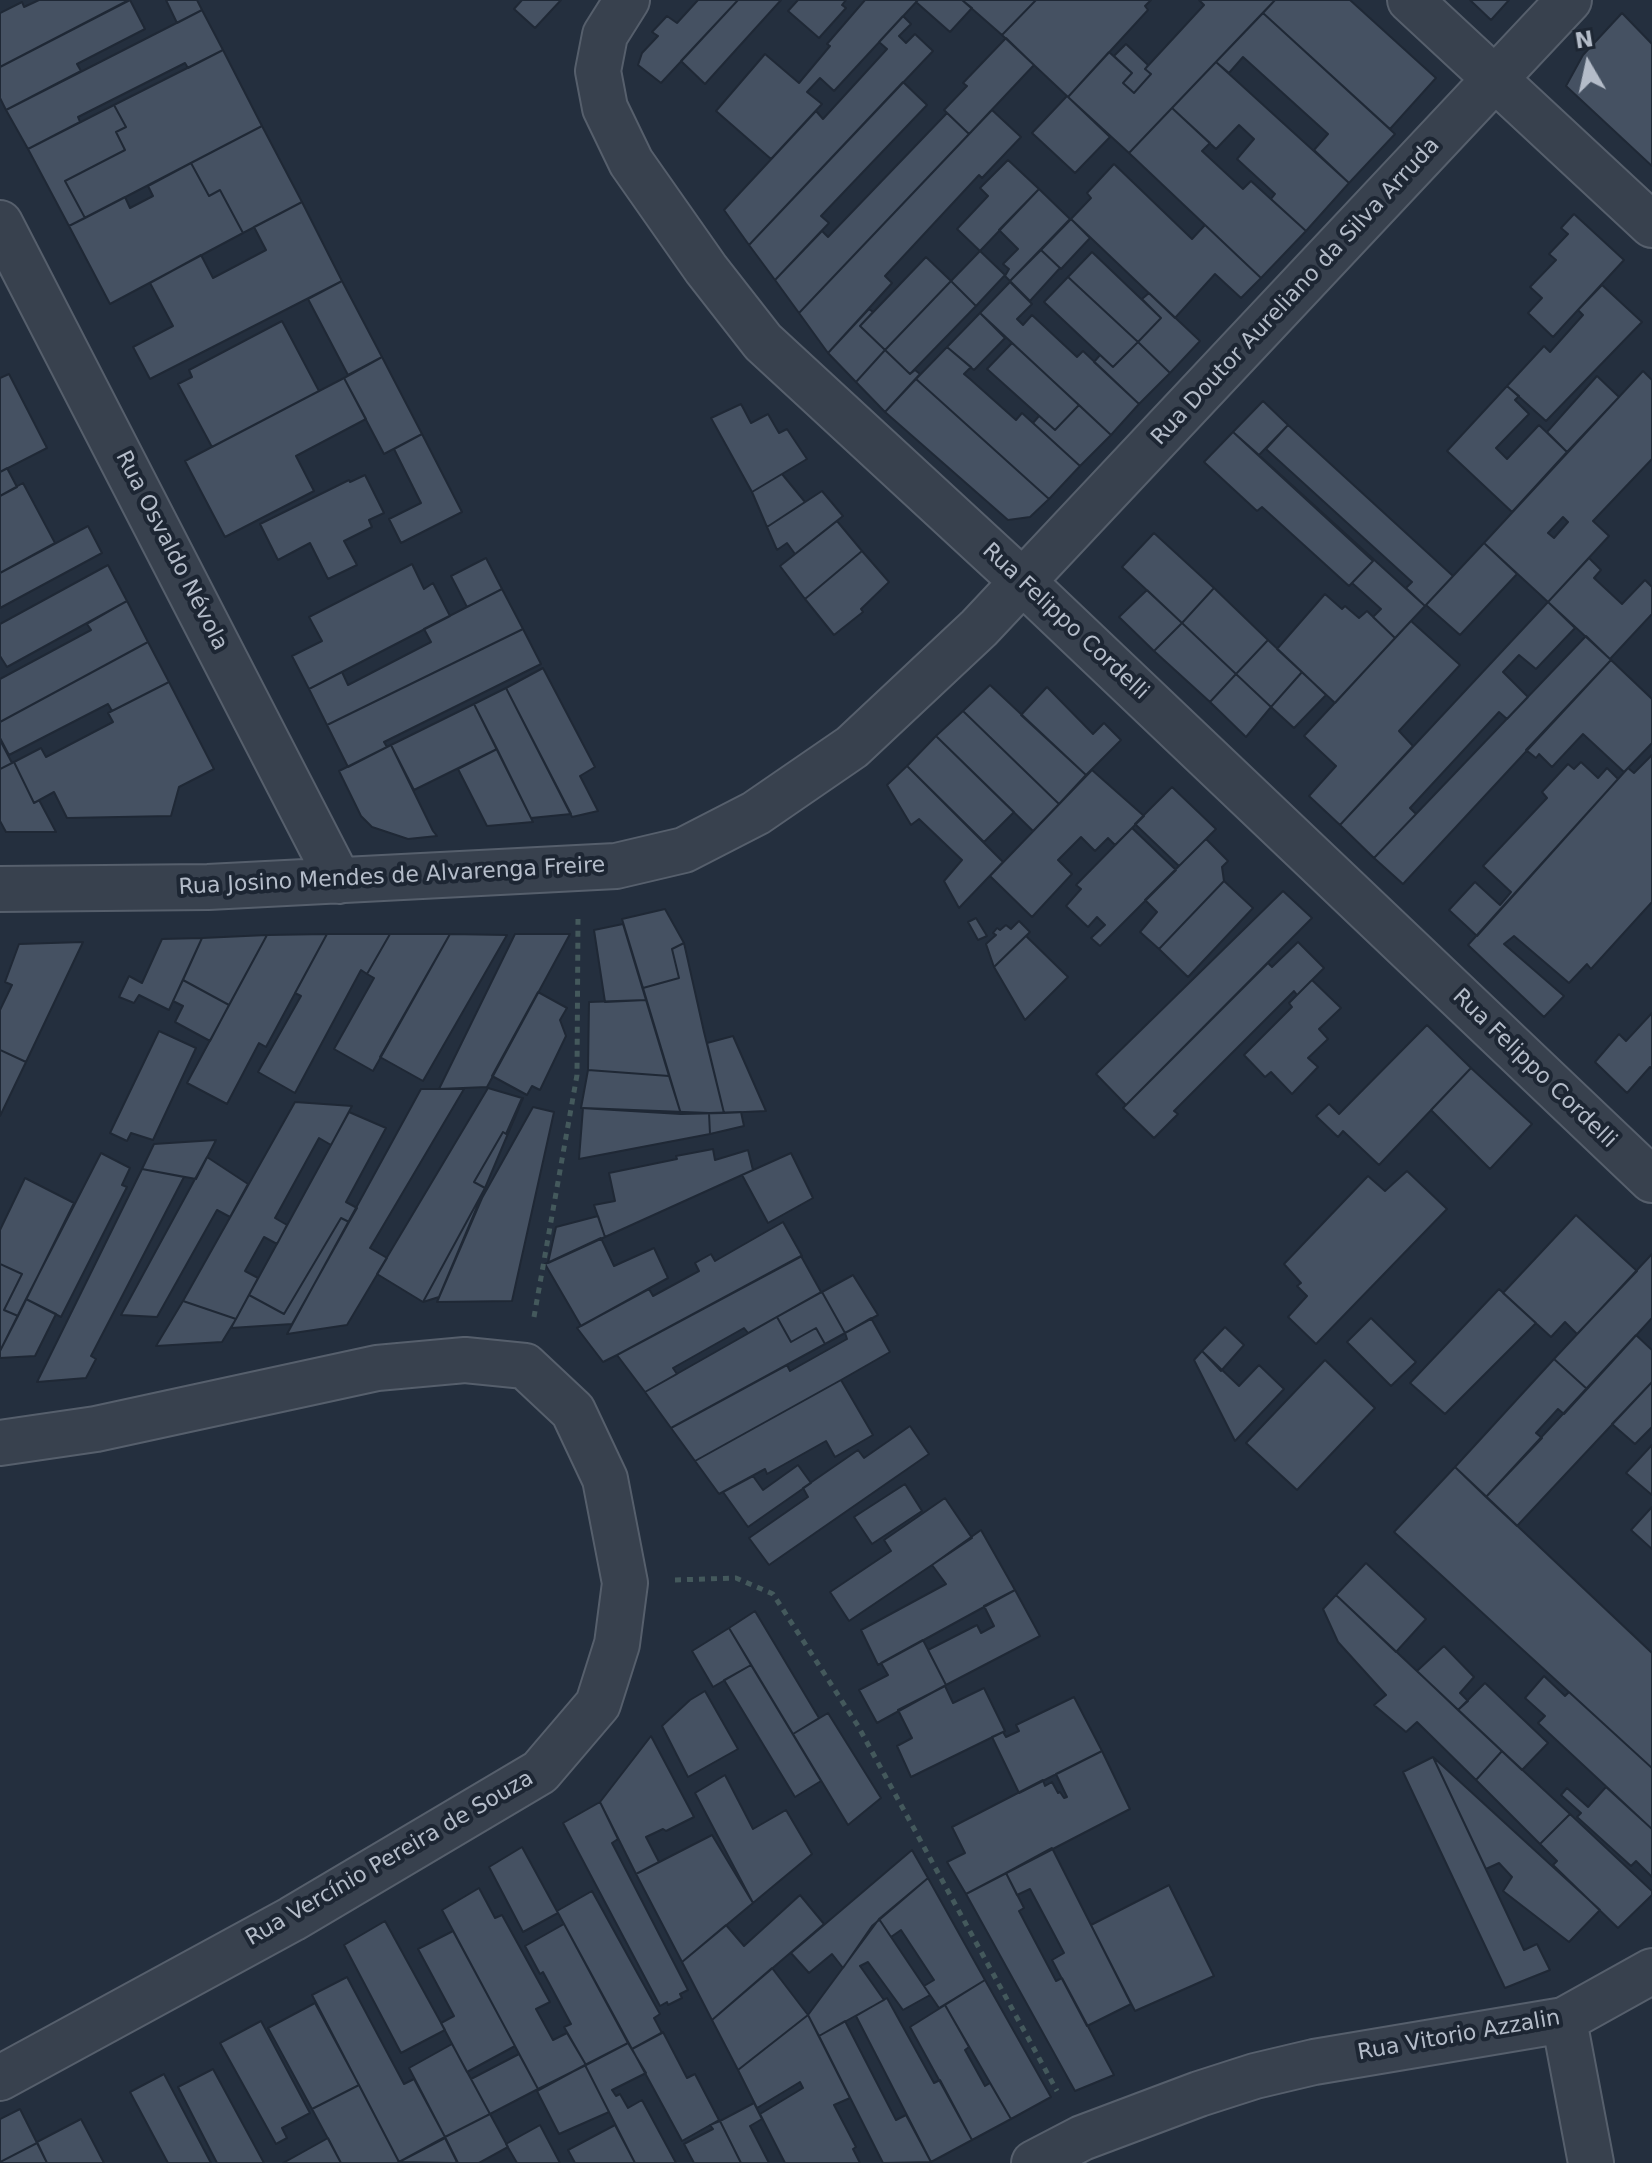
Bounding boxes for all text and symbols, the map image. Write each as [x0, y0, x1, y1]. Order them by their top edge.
north arrow [1548, 24, 1628, 104]
text: N [1573, 26, 1595, 54]
street label: Rua Doutor Aureliano da Silva Arruda [1146, 133, 1446, 451]
street label: Rua Osvaldo Névola [109, 447, 233, 655]
street label: Rua Felippo Cordelli [976, 538, 1154, 706]
street label: Rua Josino Mendes de Alvarenga Freire [178, 853, 606, 901]
street label: Rua Felippo Cordelli [1447, 984, 1621, 1154]
street label: Rua Vercínio Pereira de Souza [242, 1766, 538, 1952]
street label: Rua Vitorio Azzalin [1356, 2005, 1562, 2067]

